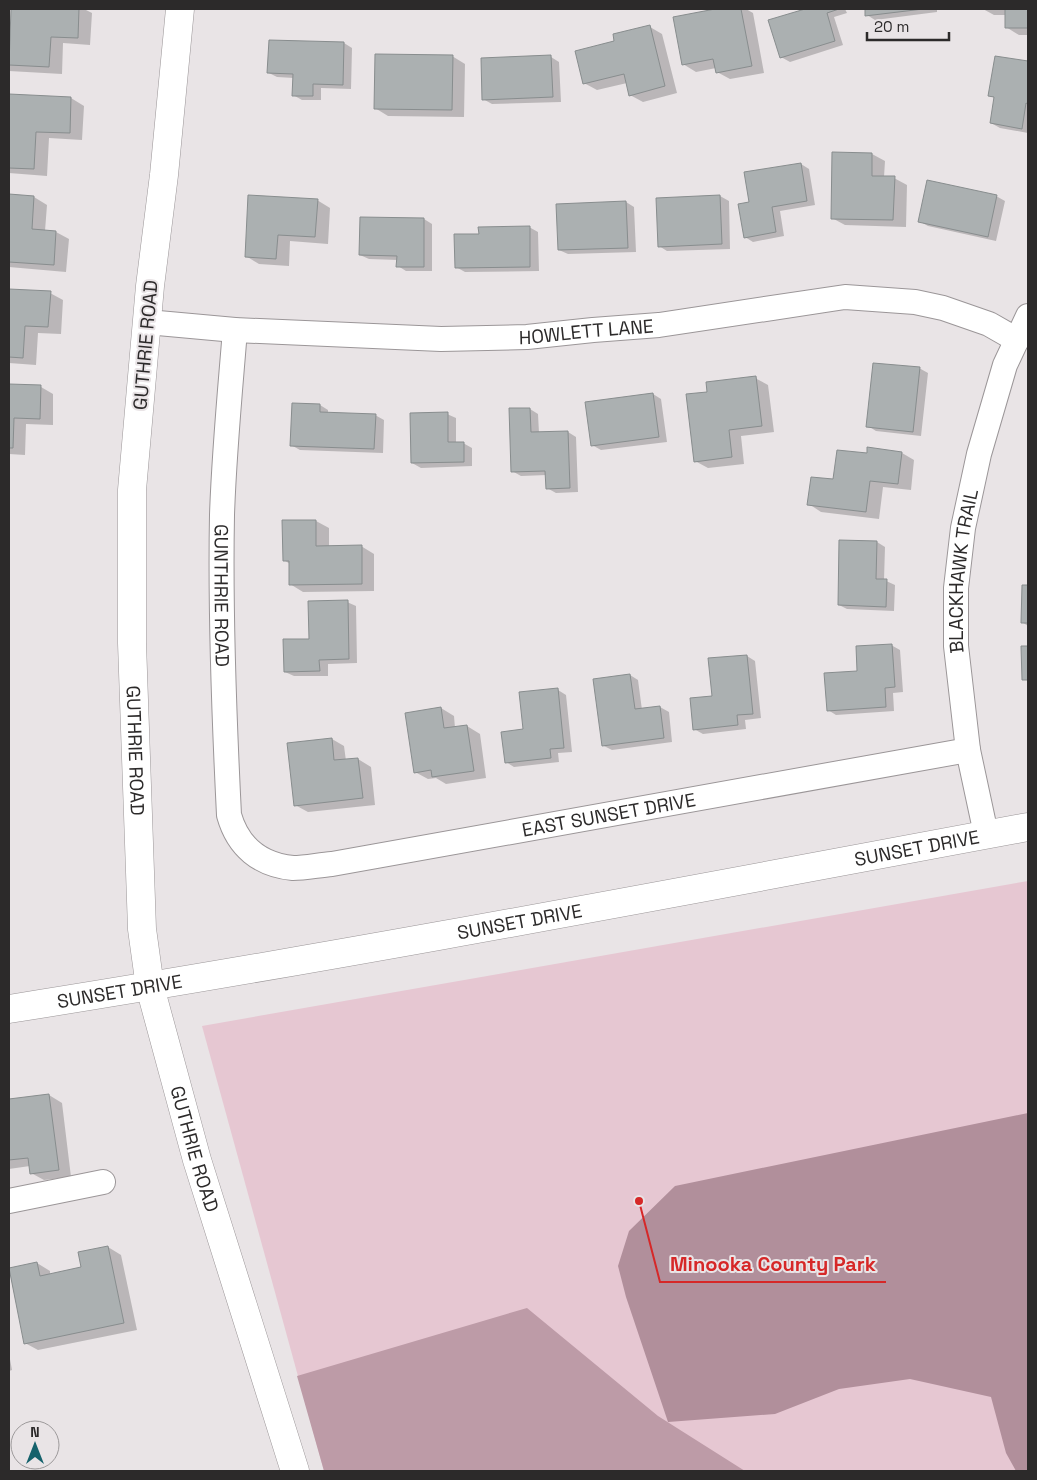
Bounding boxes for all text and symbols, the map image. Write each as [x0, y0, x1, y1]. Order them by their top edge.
scale bar [867, 10, 950, 42]
text: 20 m [874, 17, 909, 36]
street label: GUTHRIE ROAD [127, 279, 164, 411]
street label: HOWLETT LANE [519, 313, 654, 350]
street label: BLACKHAWK TRAIL [943, 487, 984, 655]
street label: GUNTHRIE ROAD [208, 524, 235, 667]
street label: GUTHRIE ROAD [120, 685, 150, 816]
street label: EAST SUNSET DRIVE [520, 787, 698, 843]
street label: SUNSET DRIVE [852, 824, 981, 872]
street label: SUNSET DRIVE [455, 898, 584, 945]
street label: SUNSET DRIVE [55, 969, 184, 1014]
street label: GUTHRIE ROAD [164, 1083, 225, 1215]
callout: Minooka County Park [660, 1247, 886, 1282]
text: Minooka County Park [670, 1251, 876, 1277]
north arrow [10, 1420, 60, 1470]
text: N [30, 1423, 40, 1441]

